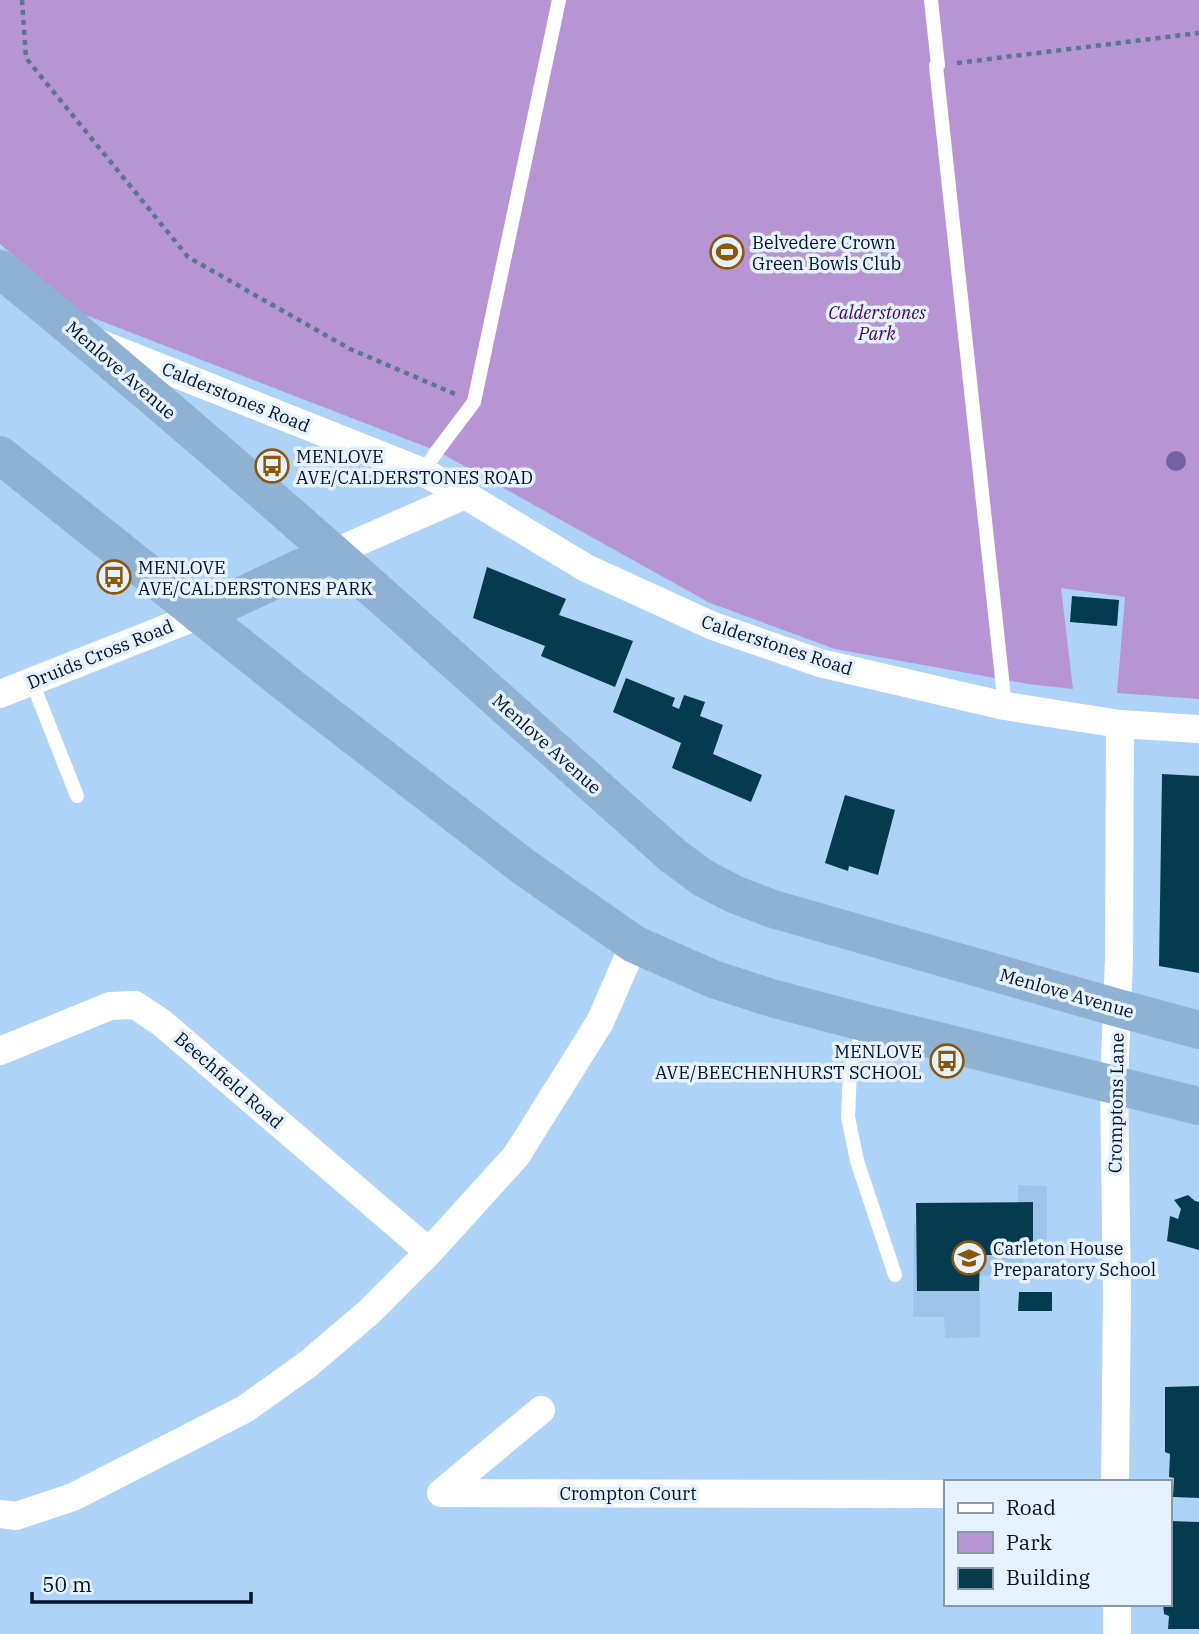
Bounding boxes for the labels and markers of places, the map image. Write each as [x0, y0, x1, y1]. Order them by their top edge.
place label: Belvedere Crown Green Bowls Club [752, 231, 901, 275]
sports icon: Belvedere Crown Green Bowls Club [708, 233, 746, 271]
place label: MENLOVE AVE/CALDERSTONES ROAD [296, 445, 533, 489]
bus stop icon: MENLOVE AVE/CALDERSTONES ROAD [253, 447, 291, 485]
place label: MENLOVE AVE/CALDERSTONES PARK [138, 556, 373, 600]
bus stop icon: MENLOVE AVE/CALDERSTONES PARK [95, 558, 133, 596]
place label: MENLOVE AVE/BEECHENHURST SCHOOL [655, 1040, 922, 1084]
bus stop icon: MENLOVE AVE/BEECHENHURST SCHOOL [928, 1042, 966, 1080]
place label: Carleton House Preparatory School [993, 1237, 1156, 1281]
school or university icon: Carleton House Preparatory School [950, 1239, 988, 1277]

